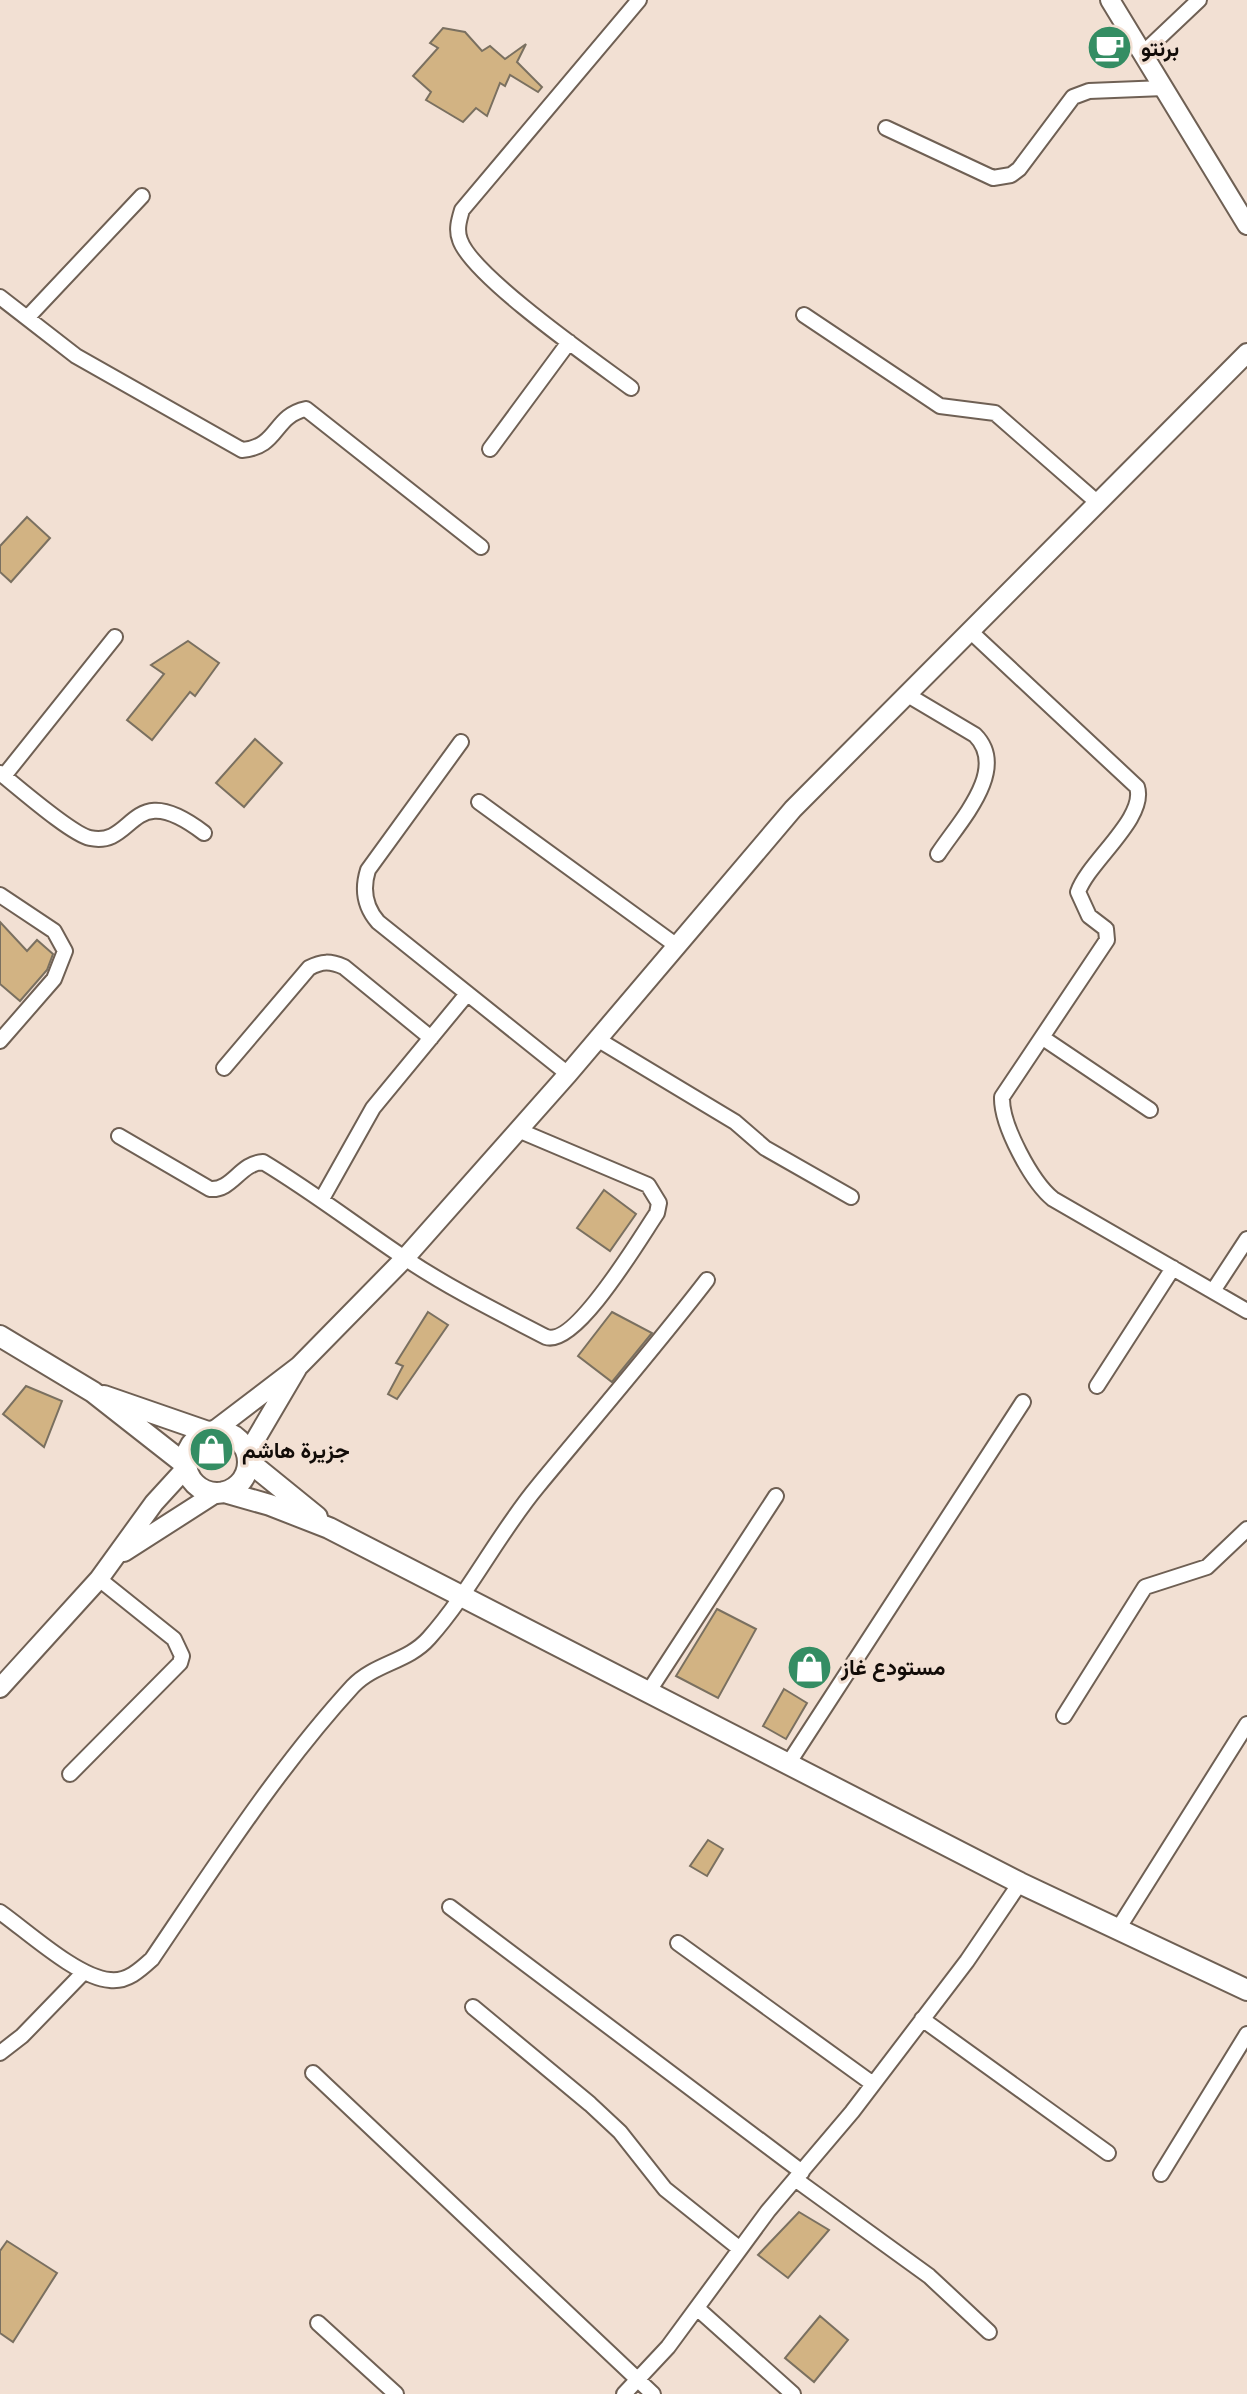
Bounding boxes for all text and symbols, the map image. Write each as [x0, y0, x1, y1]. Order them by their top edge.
cafe icon: برنتو [1086, 24, 1134, 72]
place label: برنتو [1141, 35, 1179, 62]
shop icon: جزيرة هاشم [187, 1426, 235, 1474]
place label: جزيرة هاشم [242, 1437, 350, 1465]
shop icon: مستودع غاز [786, 1643, 834, 1691]
place label: مستودع غاز [840, 1654, 945, 1682]

